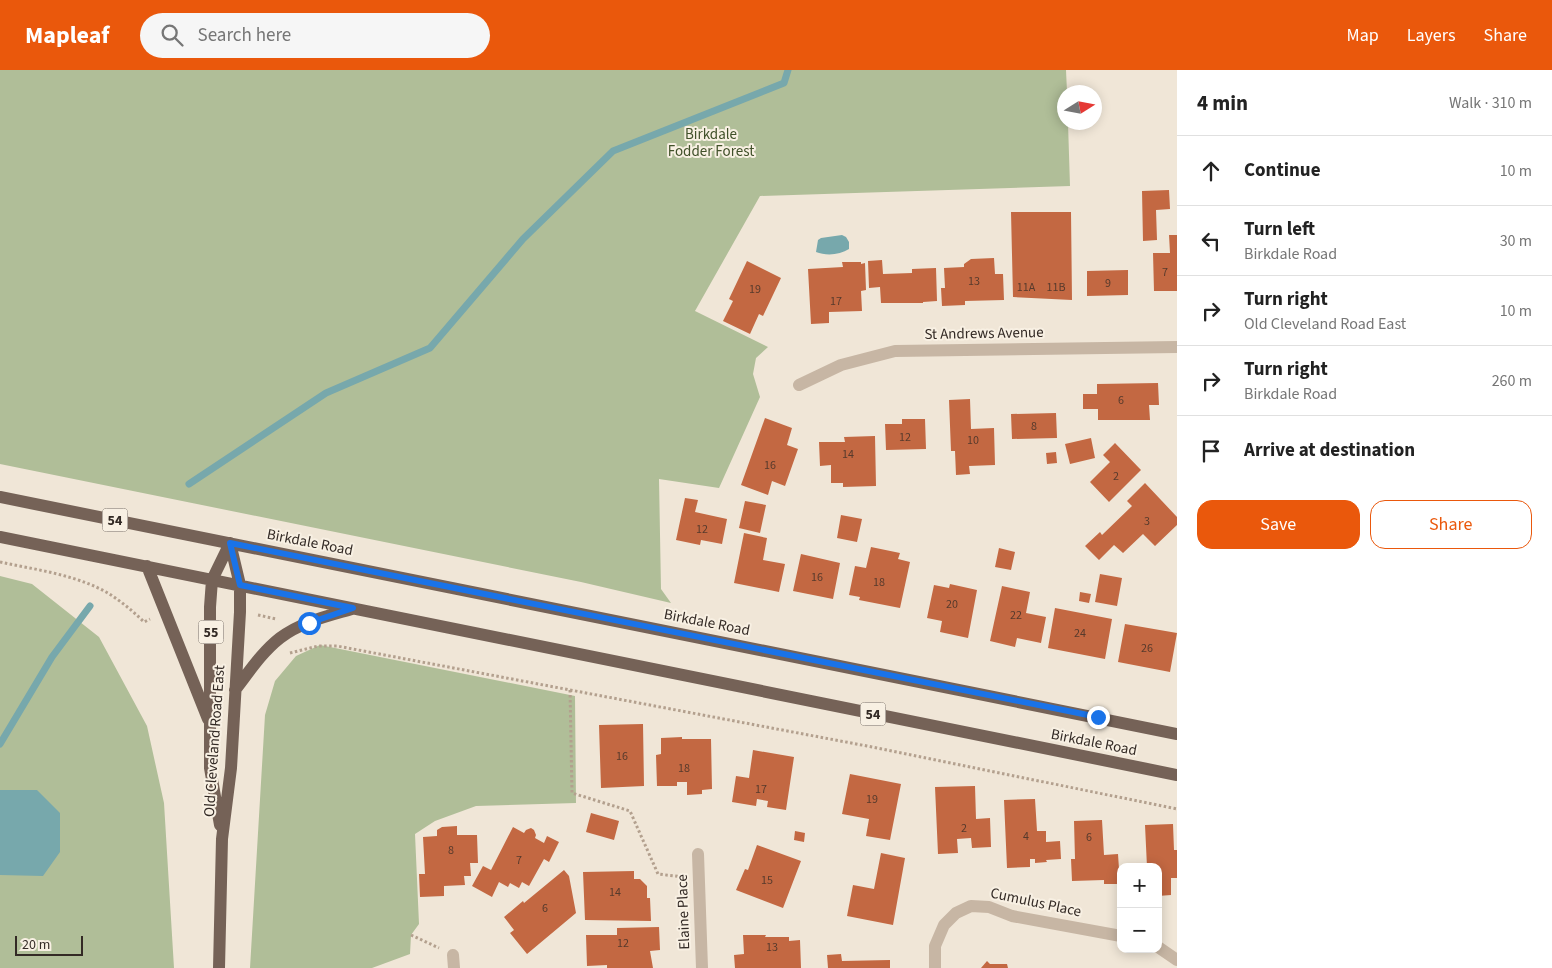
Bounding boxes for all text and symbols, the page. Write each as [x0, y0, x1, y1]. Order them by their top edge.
search box [140, 13, 490, 58]
text: Mapleaf [25, 18, 110, 53]
icon: search [158, 21, 186, 49]
text: Search here [198, 22, 291, 49]
text: Map [1347, 23, 1379, 48]
text: Layers [1407, 23, 1456, 48]
text: Share [1484, 23, 1527, 48]
north arrow [1057, 85, 1102, 130]
text: 4 min [1197, 88, 1248, 118]
text: Walk · 310 m [1449, 92, 1532, 114]
park label: Birkdale Fodder Forest [668, 124, 754, 162]
icon: ahead [1197, 157, 1225, 185]
text: Continue [1244, 157, 1321, 184]
text: 10 m [1500, 160, 1532, 182]
text: Turn left [1244, 216, 1315, 243]
icon: left [1197, 227, 1225, 255]
text: 30 m [1500, 230, 1532, 252]
text: Birkdale Road [1244, 243, 1337, 265]
house number: 7 [1162, 264, 1168, 281]
house number: 13 [968, 273, 980, 290]
house number: 9 [1105, 275, 1111, 292]
house number: 11A [1017, 279, 1036, 296]
house number: 11B [1047, 279, 1065, 296]
house number: 19 [749, 281, 761, 298]
text: Turn right [1244, 286, 1328, 313]
house number: 17 [830, 293, 842, 310]
icon: right [1197, 297, 1225, 325]
text: 10 m [1500, 300, 1532, 322]
text: Old Cleveland Road East [1244, 313, 1406, 335]
street label: St Andrews Avenue [924, 322, 1044, 345]
text: Turn right [1244, 356, 1328, 383]
icon: right [1197, 367, 1225, 395]
text: 260 m [1492, 370, 1532, 392]
text: Birkdale Road [1244, 383, 1337, 405]
house number: 6 [1118, 392, 1124, 409]
house number: 8 [1031, 418, 1037, 435]
house number: 12 [899, 429, 911, 446]
house number: 10 [967, 432, 979, 449]
icon: arrive [1197, 437, 1225, 465]
text: Arrive at destination [1244, 437, 1415, 464]
house number: 14 [842, 446, 854, 463]
house number: 16 [764, 457, 776, 474]
house number: 2 [1113, 468, 1119, 485]
button: Save [1197, 500, 1360, 549]
button: Share [1370, 500, 1532, 549]
road number: 54 [102, 508, 128, 532]
house number: 3 [1144, 513, 1150, 530]
house number: 12 [696, 521, 708, 538]
street label: Birkdale Road [265, 524, 355, 561]
house number: 16 [811, 569, 823, 586]
house number: 18 [873, 574, 885, 591]
house number: 20 [946, 596, 958, 613]
street label: Birkdale Road [662, 604, 752, 641]
house number: 22 [1010, 607, 1022, 624]
route start [298, 612, 321, 635]
road number: 55 [198, 620, 224, 644]
house number: 24 [1074, 625, 1086, 642]
house number: 26 [1141, 640, 1153, 657]
street label: Old Cleveland Road East [199, 664, 230, 818]
road number: 54 [860, 703, 886, 726]
route end [1087, 706, 1110, 729]
street label: Birkdale Road [1049, 724, 1139, 761]
house number: 16 [616, 748, 628, 765]
house number: 18 [678, 760, 690, 777]
house number: 17 [755, 781, 767, 798]
house number: 19 [866, 791, 878, 808]
house number: 2 [961, 820, 967, 837]
house number: 4 [1023, 828, 1029, 845]
house number: 6 [1086, 829, 1092, 846]
house number: 8 [448, 842, 454, 859]
house number: 7 [516, 852, 522, 869]
map controls [1117, 863, 1162, 953]
button: + [1117, 863, 1162, 908]
house number: 15 [761, 872, 773, 889]
street label: Elaine Place [672, 874, 695, 950]
street label: Cumulus Place [989, 883, 1083, 922]
house number: 14 [609, 884, 621, 901]
house number: 6 [542, 900, 548, 917]
button: − [1117, 908, 1162, 953]
scale bar [15, 933, 82, 956]
text: 20 m [22, 935, 50, 955]
house number: 12 [617, 935, 629, 952]
house number: 13 [766, 939, 778, 956]

